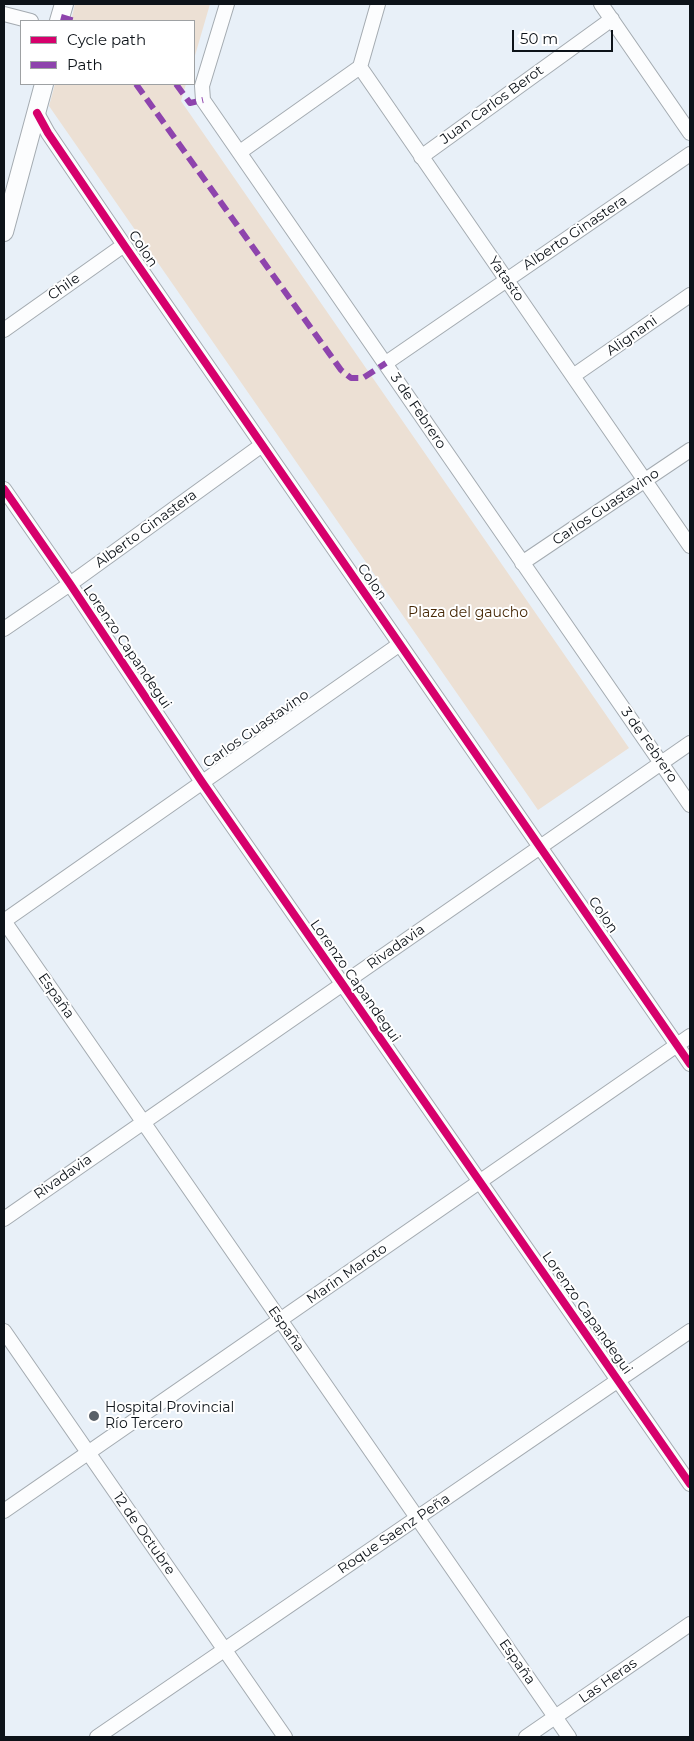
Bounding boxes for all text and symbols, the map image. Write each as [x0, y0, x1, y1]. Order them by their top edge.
legend [20, 20, 195, 85]
scale bar [514, 20, 615, 52]
text: 50 m [520, 29, 558, 48]
text: Cycle path [67, 30, 146, 49]
text: Path [67, 55, 103, 74]
street label: Juan Carlos Berot [437, 62, 547, 148]
street label: Alberto Ginastera [520, 192, 630, 274]
street label: Colon [125, 228, 161, 270]
street label: Yatasto [485, 253, 527, 305]
street label: Chile [45, 270, 83, 304]
street label: Alignani [603, 312, 661, 360]
street label: 3 de Febrero [386, 370, 450, 452]
street label: Carlos Guastavino [549, 465, 663, 549]
street label: Alberto Ginastera [92, 486, 200, 572]
street label: Colon [354, 561, 390, 603]
street label: Lorenzo Capandegui [79, 582, 175, 712]
park label: Plaza del gaucho [408, 605, 528, 621]
street label: Carlos Guastavino [200, 686, 312, 772]
street label: 3 de Febrero [617, 704, 681, 786]
street label: Colon [585, 894, 621, 936]
street label: Lorenzo Capandegui [306, 917, 404, 1045]
street label: Rivadavia [364, 921, 428, 973]
street label: España [34, 970, 78, 1022]
street label: Rivadavia [31, 1151, 95, 1203]
street label: Marin Maroto [304, 1240, 390, 1308]
street label: Lorenzo Capandegui [538, 1249, 636, 1377]
street label: España [264, 1303, 308, 1355]
place label: Hospital Provincial Río Tercero [105, 1400, 234, 1432]
marker: Hospital Provincial Río Tercero [87, 1409, 101, 1423]
street label: 12 de Octubre [109, 1490, 179, 1578]
street label: Roque Saenz Peña [335, 1490, 453, 1578]
street label: España [495, 1636, 539, 1688]
street label: Las Heras [576, 1655, 640, 1707]

